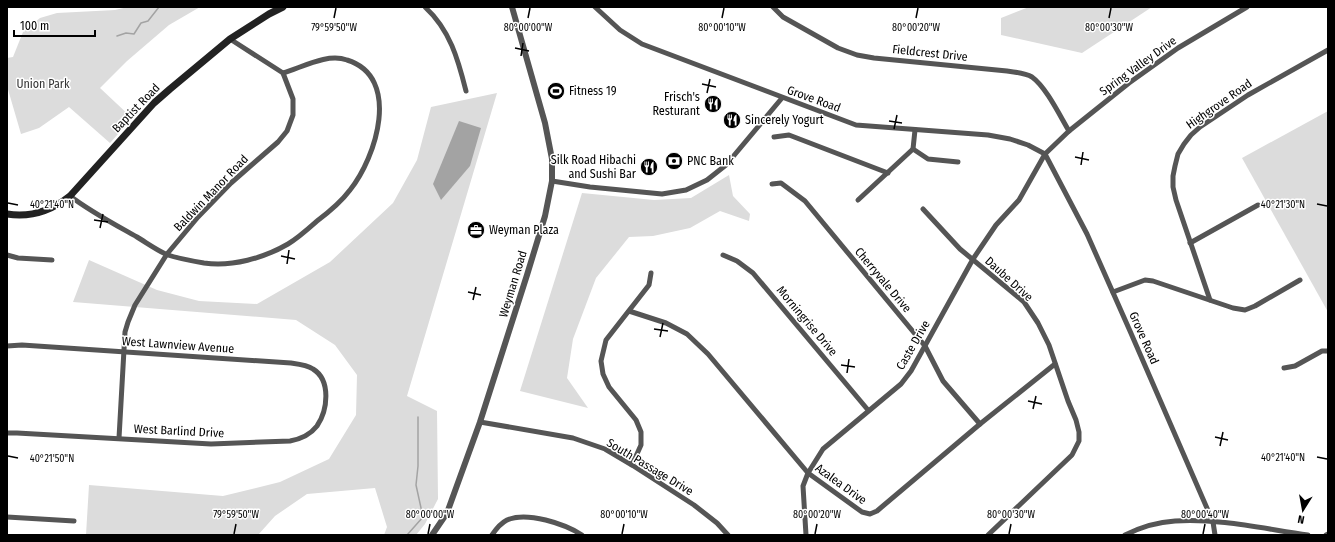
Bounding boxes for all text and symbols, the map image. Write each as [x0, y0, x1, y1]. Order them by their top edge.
scale bar [14, 12, 95, 38]
text: 100 m [20, 19, 49, 33]
text: 79°59'50"W [311, 22, 357, 34]
text: 80°00'00"W [504, 22, 553, 34]
text: 80°00'10"W [698, 22, 746, 34]
text: 80°00'20"W [892, 22, 941, 34]
text: 80°00'30"W [1085, 22, 1134, 34]
street label: Spring Valley Drive [1097, 33, 1179, 99]
street label: Fieldcrest Drive [892, 42, 968, 64]
street label: Highgrove Road [1183, 76, 1255, 132]
park label: Union Park [16, 77, 70, 91]
street label: Baptist Road [109, 81, 163, 135]
sports icon: Fitness 19 [546, 81, 566, 101]
street label: Grove Road [785, 83, 843, 115]
place label: Fitness 19 [569, 84, 617, 98]
place label: Frisch's Resturant [652, 90, 700, 118]
restaurant icon: Frisch's Resturant [703, 94, 723, 114]
restaurant icon: Sincerely Yogurt [722, 110, 742, 130]
place label: Sincerely Yogurt [745, 113, 824, 127]
bank icon: PNC Bank [664, 151, 684, 171]
street label: Baldwin Manor Road [171, 152, 251, 234]
place label: Silk Road Hibachi and Sushi Bar [551, 153, 637, 181]
place label: PNC Bank [687, 154, 734, 168]
restaurant icon: Silk Road Hibachi and Sushi Bar [639, 157, 659, 177]
text: 40°21'40"N [30, 199, 74, 211]
text: 40°21'30"N [1261, 199, 1305, 211]
office icon: Weyman Plaza [466, 220, 486, 240]
place label: Weyman Plaza [489, 223, 559, 237]
street label: Cherryvale Drive [852, 245, 914, 315]
street label: Weyman Road [496, 249, 530, 319]
street label: Daube Drive [982, 254, 1036, 304]
street label: Morningrise Drive [774, 283, 840, 359]
street label: Grove Road [1126, 310, 1162, 366]
street label: Caste Drive [893, 318, 933, 372]
street label: West Lawnview Avenue [121, 334, 235, 356]
street label: West Barlind Drive [133, 422, 225, 440]
street label: South Passage Drive [604, 436, 696, 498]
text: 40°21'40"N [1261, 452, 1305, 464]
text: 40°21'50"N [30, 453, 74, 465]
street label: Azalea Drive [813, 461, 869, 507]
north arrow [1283, 490, 1323, 530]
text: 79°59'50"W [213, 509, 259, 521]
text: 80°00'00"W [406, 509, 455, 521]
text: 80°00'10"W [600, 509, 648, 521]
text: 80°00'20"W [793, 509, 842, 521]
text: 80°00'30"W [987, 509, 1036, 521]
text: 80°00'40"W [1181, 509, 1230, 521]
text: N [1297, 512, 1306, 526]

